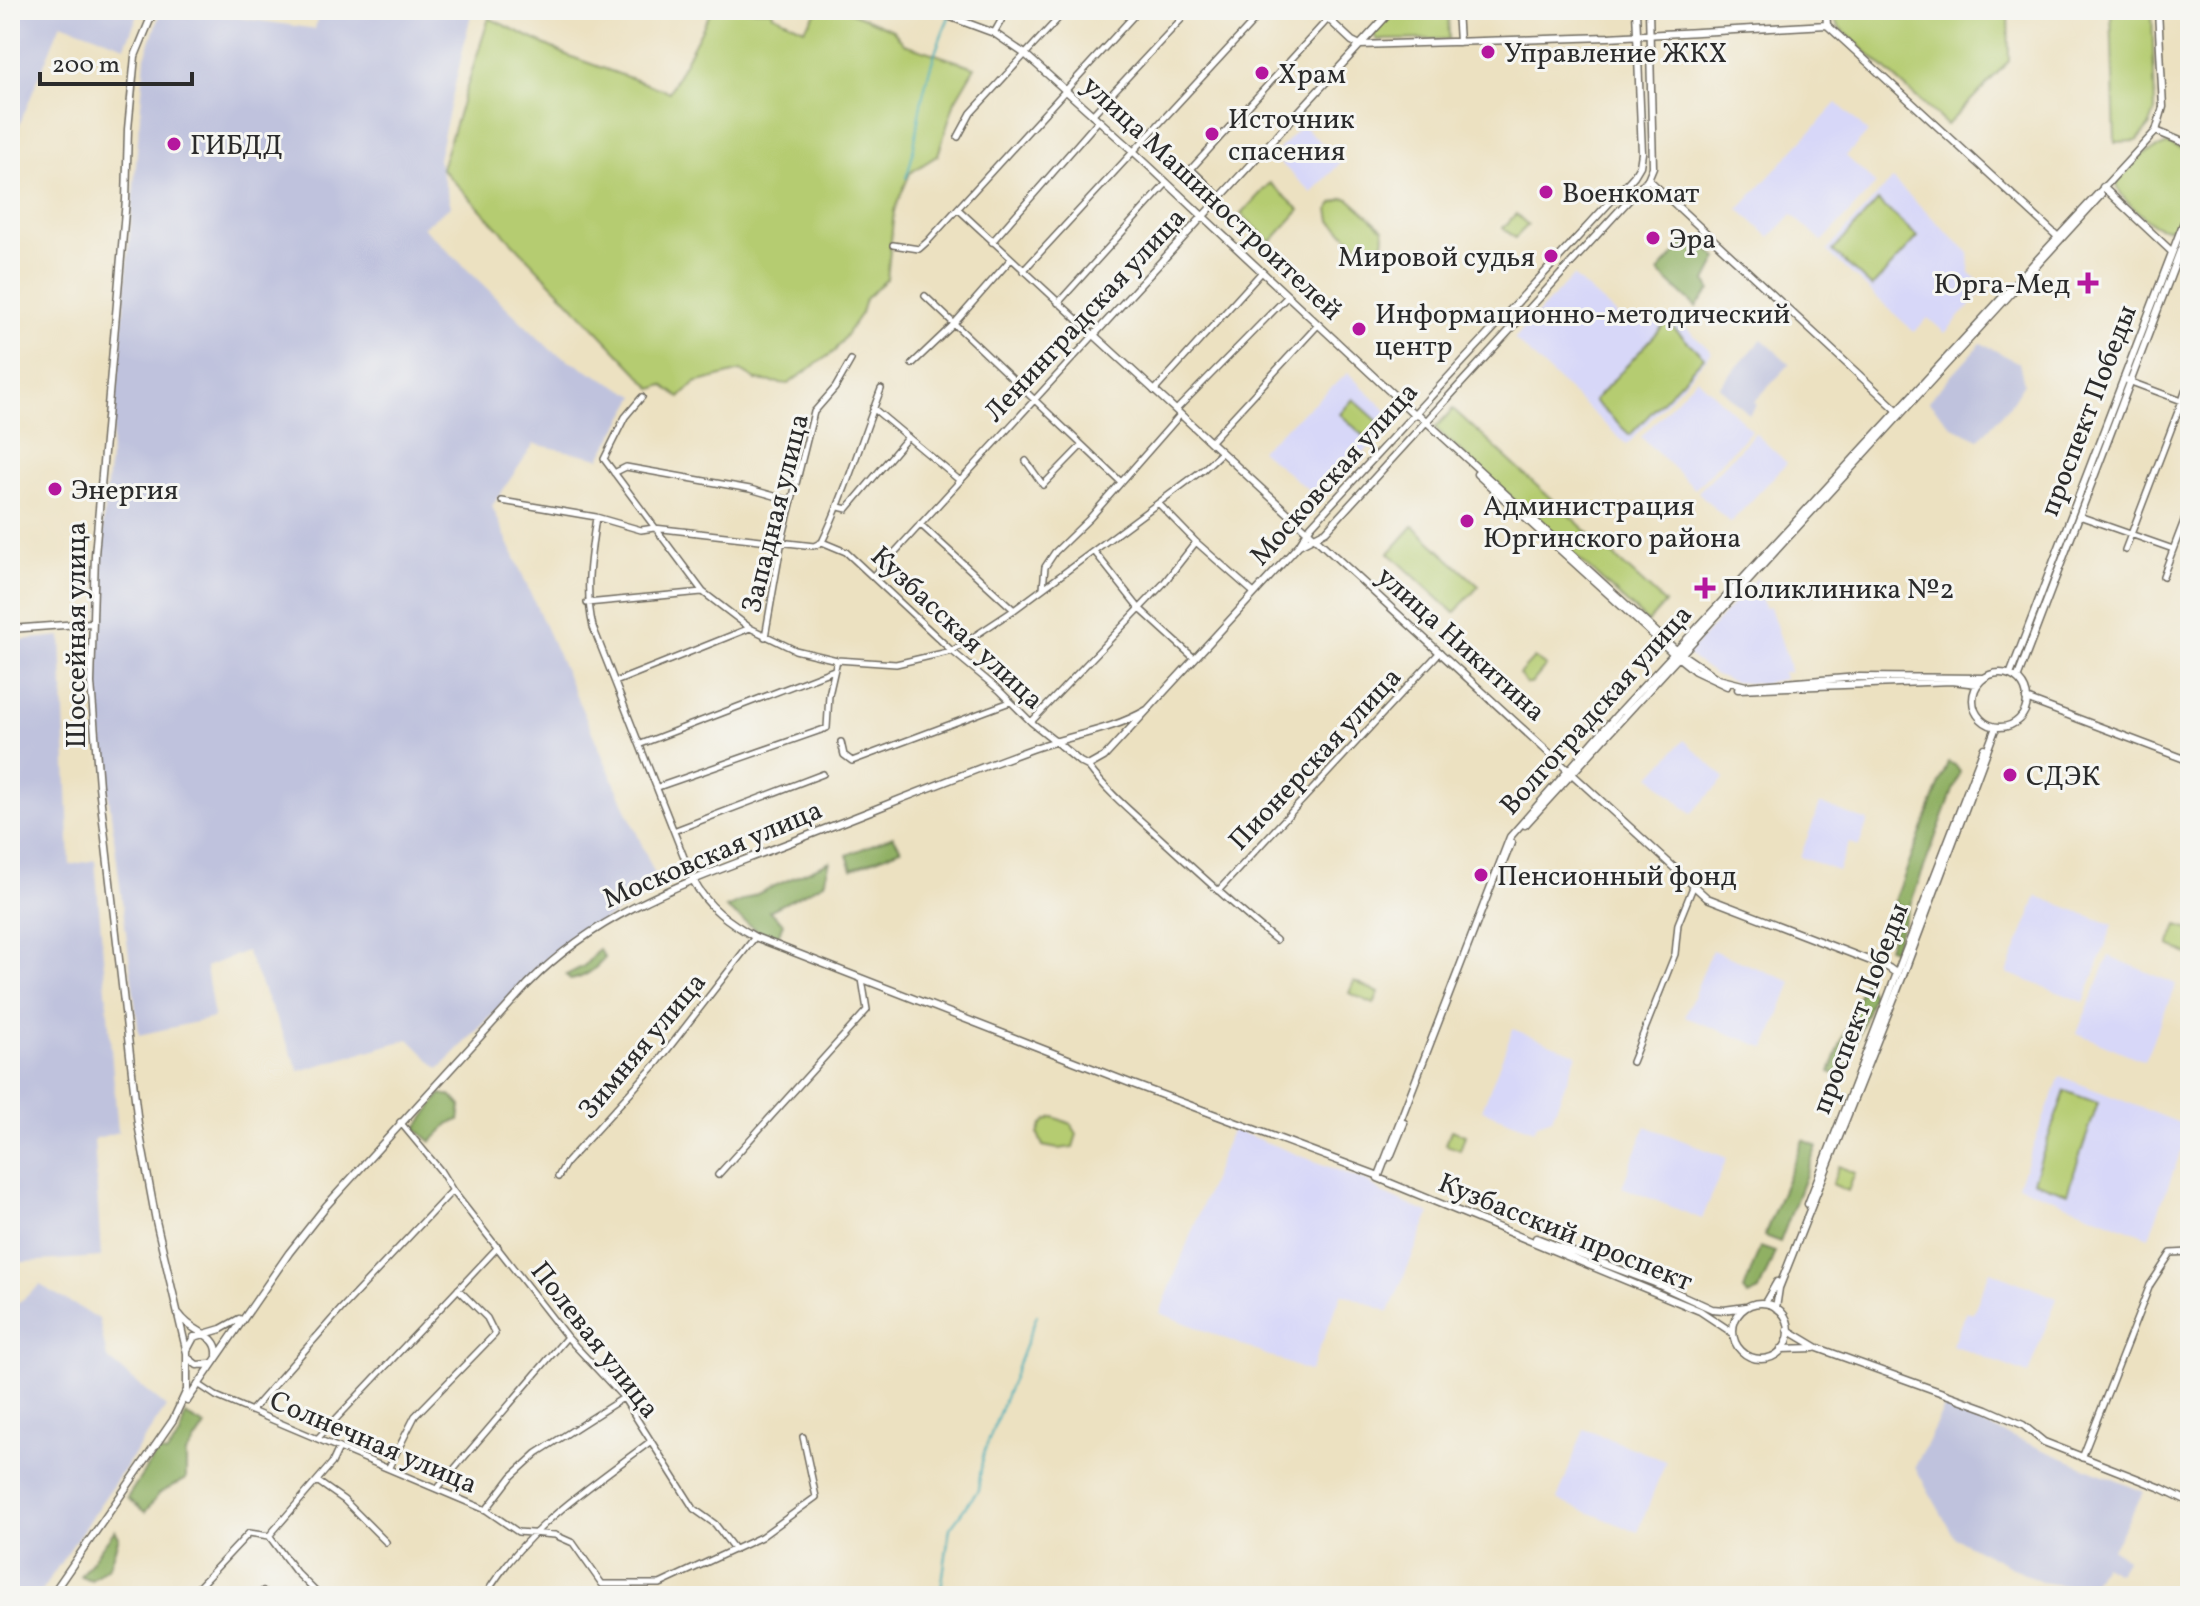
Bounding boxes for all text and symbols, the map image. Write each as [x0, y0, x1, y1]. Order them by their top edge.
place label: Управление ЖКХ [1504, 35, 1727, 74]
scale bar [40, 36, 192, 86]
marker: Управление ЖКХ [1479, 43, 1497, 61]
text: 200 m [52, 49, 120, 83]
place label: Храм [1278, 56, 1346, 95]
marker: Храм [1253, 64, 1271, 82]
street label: улица Машиностроителей [1072, 68, 1350, 330]
place label: Источник спасения [1228, 101, 1355, 172]
marker: Источник спасения [1203, 125, 1221, 143]
place label: ГИБДД [190, 127, 283, 166]
marker: ГИБДД [165, 135, 183, 153]
place label: Военкомат [1562, 175, 1700, 214]
marker: Военкомат [1537, 183, 1555, 201]
street label: Ленинградская улица [976, 200, 1196, 431]
place label: Эра [1669, 221, 1716, 260]
marker: Эра [1644, 229, 1662, 247]
place label: Мировой судья [1338, 239, 1535, 278]
marker: Мировой судья [1542, 247, 1560, 265]
place label: Юрга-Мед [1934, 266, 2070, 305]
marker: Юрга-Мед [2077, 272, 2099, 294]
place label: Информационно-методический центр [1375, 296, 1790, 367]
street label: проспект Победы [2031, 300, 2148, 522]
marker: Информационно-методический центр [1350, 320, 1368, 338]
street label: Московская улица [1242, 374, 1428, 575]
street label: Западная улица [733, 410, 820, 617]
place label: Энергия [71, 472, 178, 511]
marker: Энергия [46, 480, 64, 498]
place label: Администрация Юргинского района [1483, 488, 1741, 559]
marker: Администрация Юргинского района [1458, 512, 1476, 530]
street label: Шоссейная улица [58, 522, 97, 748]
street label: Кузбасская улица [861, 538, 1052, 720]
street label: улица Никитина [1367, 558, 1553, 731]
place label: Поликлиника №2 [1723, 571, 1955, 610]
marker: Поликлиника №2 [1694, 577, 1716, 599]
street label: Волгоградская улица [1492, 597, 1702, 825]
street label: Пионерская улица [1220, 659, 1411, 860]
place label: СДЭК [2026, 758, 2100, 797]
marker: СДЭК [2001, 766, 2019, 784]
street label: Московская улица [597, 791, 829, 919]
place label: Пенсионный фонд [1497, 858, 1737, 897]
marker: Пенсионный фонд [1472, 866, 1490, 884]
street label: проспект Победы [1803, 898, 1920, 1120]
street label: Зимняя улица [570, 965, 716, 1129]
street label: Кузбасский проспект [1432, 1164, 1698, 1302]
street label: Полевая улица [520, 1254, 668, 1427]
street label: Солнечная улица [263, 1382, 483, 1505]

